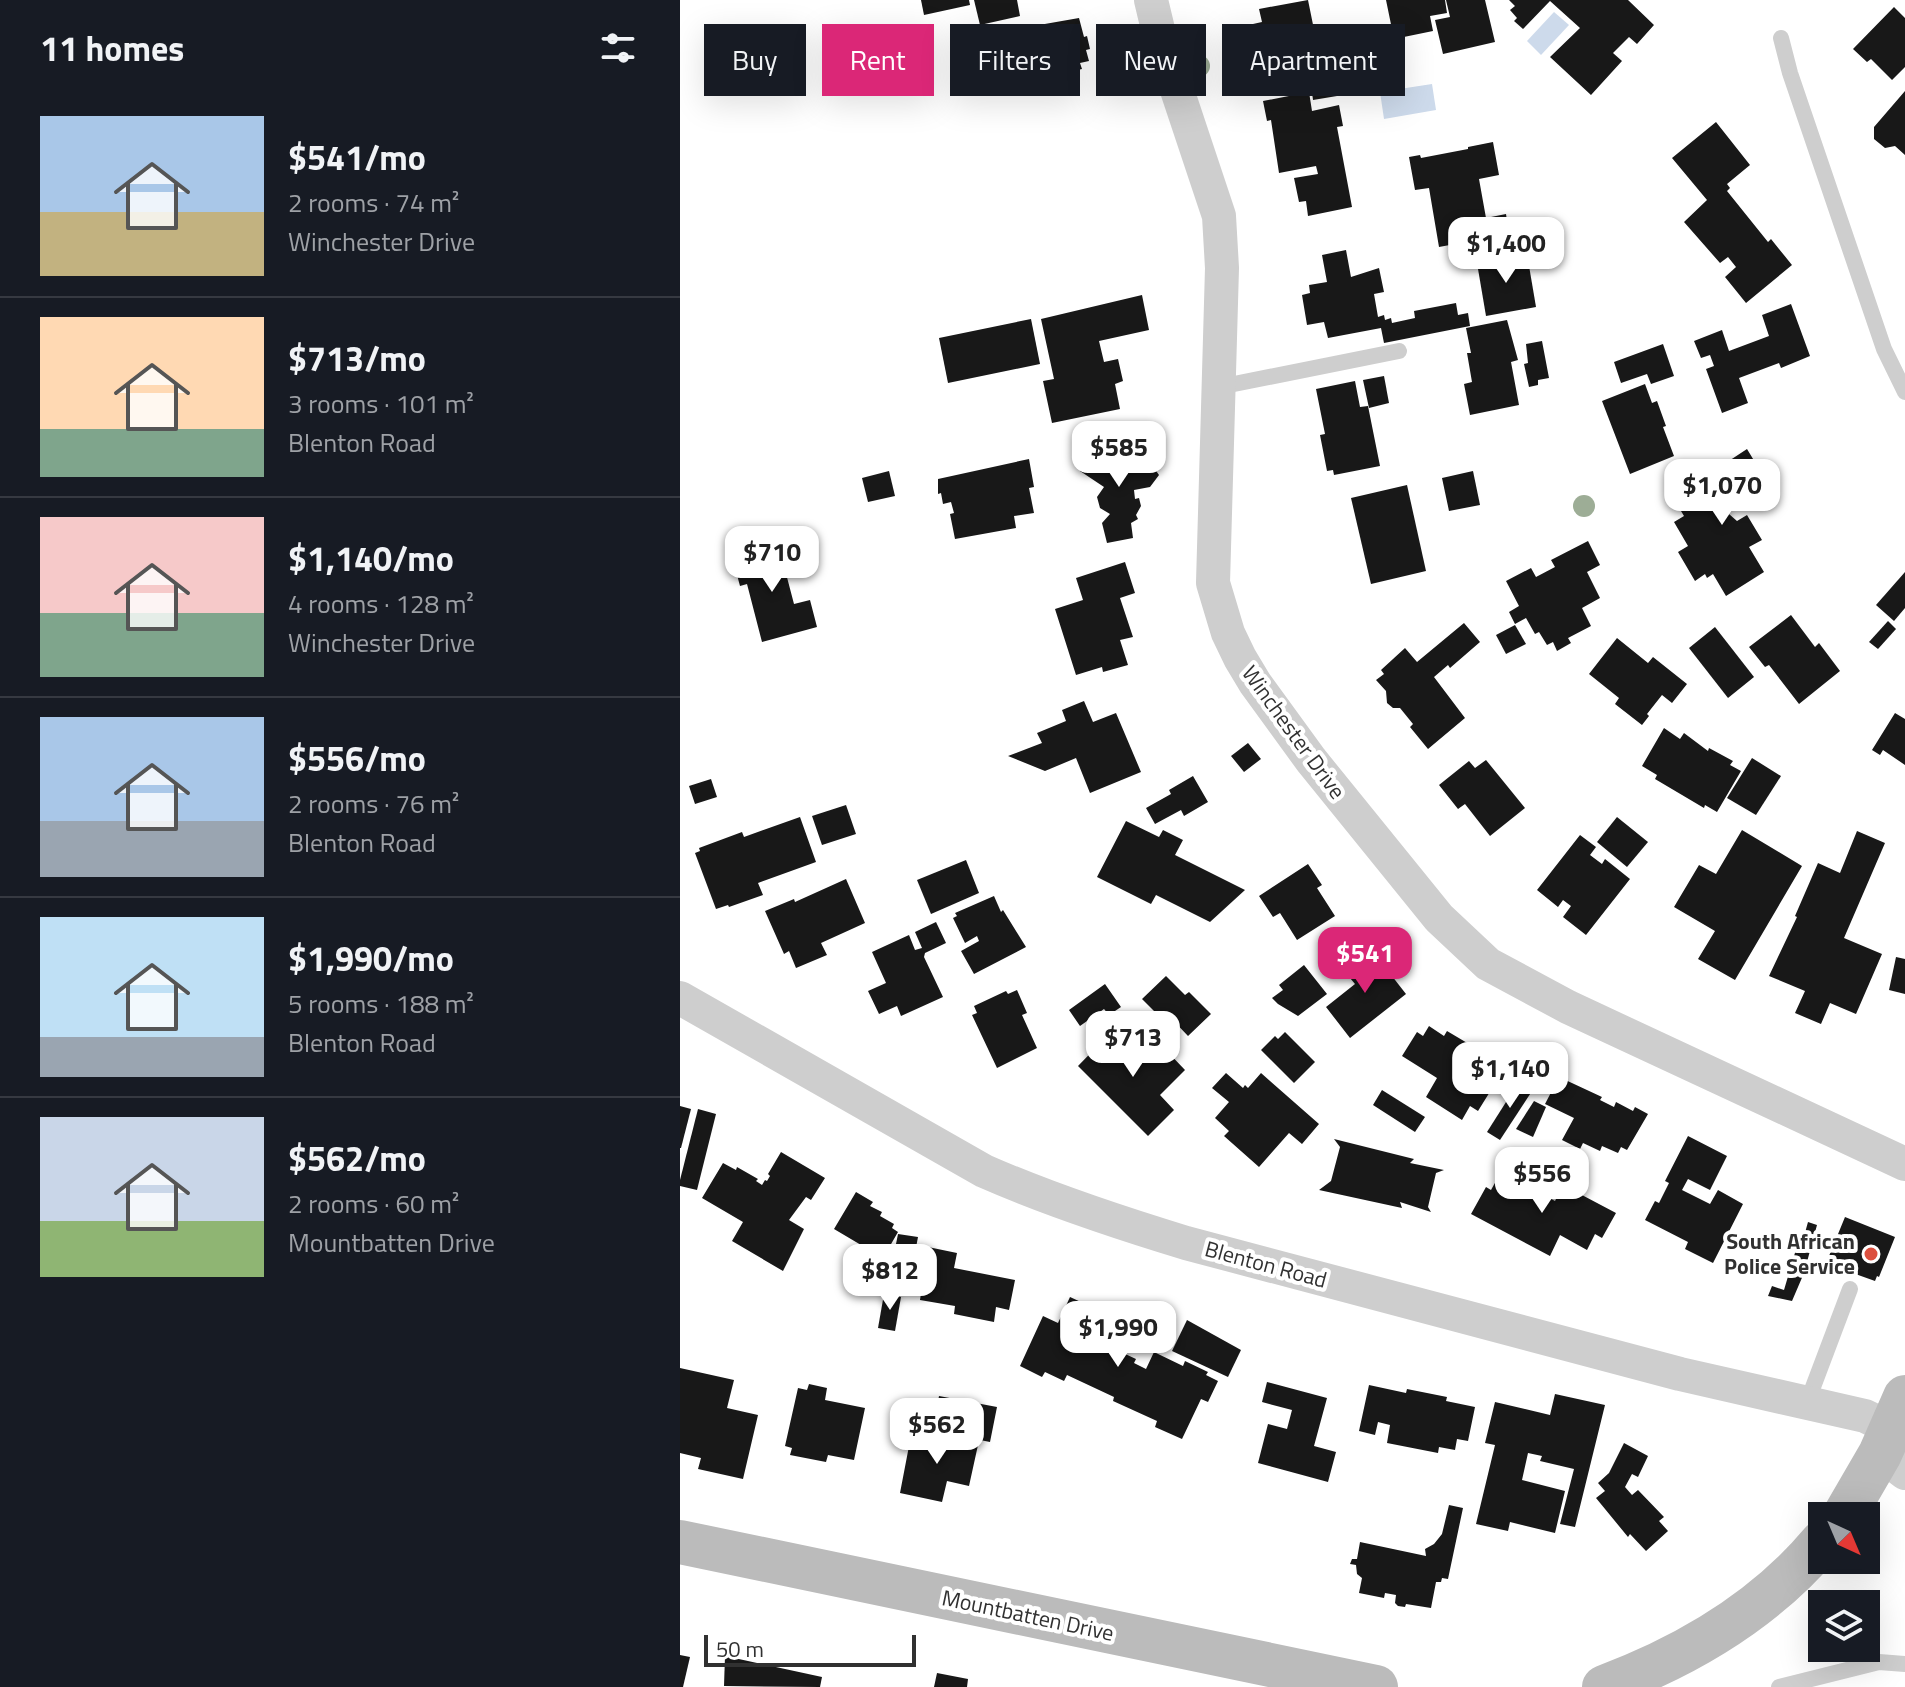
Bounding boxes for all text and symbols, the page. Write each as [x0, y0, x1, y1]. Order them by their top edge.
text: 11 homes [40, 22, 184, 74]
chip: Buy [704, 24, 806, 96]
chip: Rent [822, 24, 934, 96]
chip: Filters [950, 24, 1080, 96]
chip: New [1096, 24, 1206, 96]
chip: Apartment [1222, 24, 1405, 96]
icon: filters [596, 26, 640, 70]
text: $541/mo [288, 131, 426, 183]
icon: home [104, 148, 200, 244]
text: 2 rooms · 74 m² [288, 183, 459, 222]
pin: $1,400 [1441, 217, 1571, 285]
text: Winchester Drive [288, 222, 475, 261]
text: $1,400 [1466, 223, 1546, 262]
text: $713/mo [288, 332, 426, 384]
icon: home [104, 349, 200, 445]
text: 3 rooms · 101 m² [288, 384, 474, 423]
pin: $585 [1072, 421, 1166, 489]
text: Blenton Road [288, 423, 436, 462]
text: $585 [1090, 427, 1148, 466]
pin: $1,070 [1657, 459, 1787, 527]
text: $1,070 [1682, 465, 1762, 504]
pin: $710 [725, 526, 819, 594]
text: $1,140/mo [288, 532, 454, 584]
text: $710 [743, 532, 801, 571]
icon: home [104, 549, 200, 645]
text: 4 rooms · 128 m² [288, 584, 474, 623]
text: Winchester Drive [288, 623, 475, 662]
street label: Winchester Drive [1234, 658, 1354, 806]
text: $556/mo [288, 732, 426, 784]
icon: home [104, 749, 200, 845]
text: 2 rooms · 76 m² [288, 784, 459, 823]
text: Blenton Road [288, 823, 436, 862]
pin: $541 [1318, 927, 1412, 995]
text: $1,990/mo [288, 932, 454, 984]
text: $541 [1336, 933, 1394, 972]
icon: home [104, 949, 200, 1045]
text: 5 rooms · 188 m² [288, 984, 474, 1023]
pin: $713 [1086, 1011, 1180, 1079]
text: $713 [1104, 1017, 1162, 1056]
text: Blenton Road [288, 1023, 436, 1062]
pin: $1,140 [1445, 1042, 1575, 1110]
text: $1,140 [1470, 1048, 1550, 1087]
text: $562/mo [288, 1132, 426, 1184]
pin: $556 [1495, 1147, 1589, 1215]
icon: home [104, 1149, 200, 1245]
text: $556 [1513, 1153, 1571, 1192]
text: 2 rooms · 60 m² [288, 1184, 459, 1223]
text: Mountbatten Drive [288, 1223, 495, 1262]
place label: South African Police Service [1724, 1224, 1855, 1283]
street label: Blenton Road [1201, 1231, 1331, 1297]
pin: $812 [843, 1244, 937, 1312]
marker: South African Police Service [1862, 1245, 1880, 1263]
text: $812 [861, 1250, 919, 1289]
pin: $1,990 [1053, 1301, 1183, 1369]
text: $1,990 [1078, 1307, 1158, 1346]
pin: $562 [890, 1398, 984, 1466]
text: $562 [908, 1404, 966, 1443]
north arrow [1808, 1502, 1880, 1574]
map controls [1808, 1502, 1880, 1662]
street label: Mountbatten Drive [939, 1580, 1117, 1650]
button: layers [1808, 1590, 1880, 1662]
scale bar [704, 1631, 916, 1667]
text: 50 m [716, 1632, 764, 1666]

